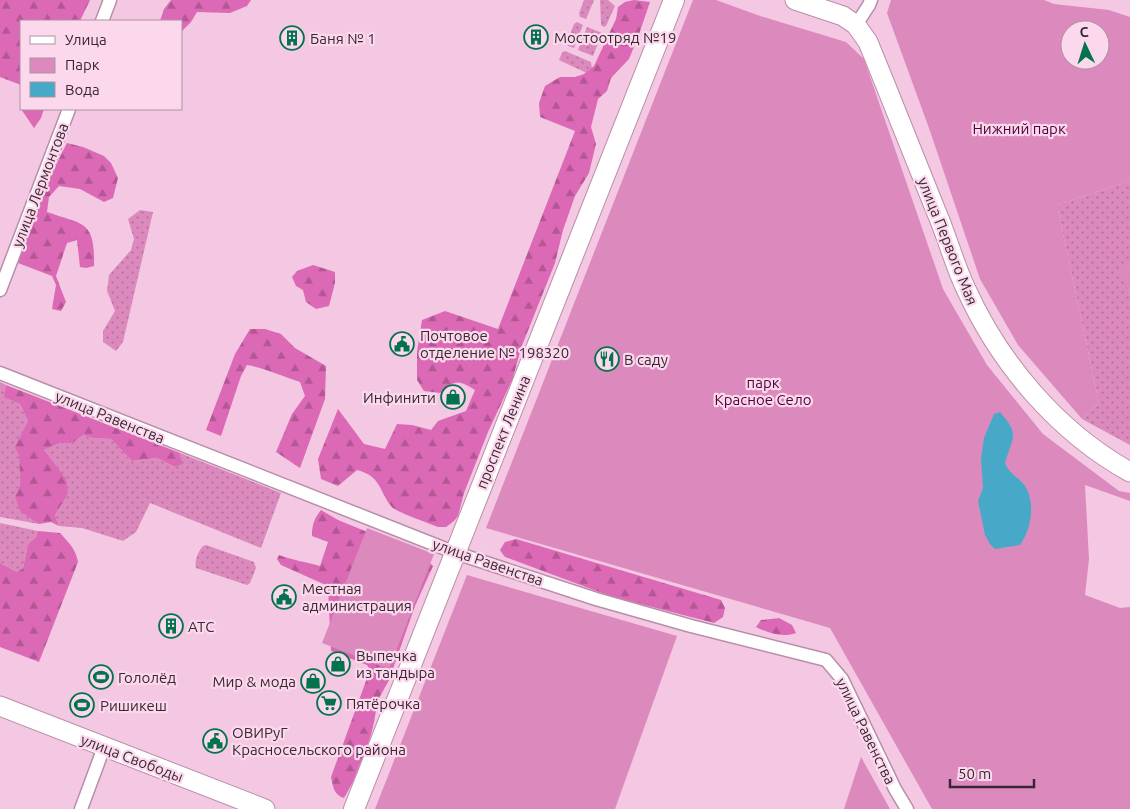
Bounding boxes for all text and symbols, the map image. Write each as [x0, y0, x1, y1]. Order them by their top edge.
legend [20, 20, 182, 110]
north arrow [1060, 20, 1110, 70]
building icon: Мостоотряд №19 [523, 24, 549, 50]
text: С [1079, 24, 1089, 40]
building icon: Баня № 1 [279, 25, 305, 51]
place label: Мостоотряд №19 [554, 29, 676, 46]
place label: Баня № 1 [310, 30, 376, 47]
text: Улица [65, 31, 107, 48]
text: Парк [65, 56, 100, 73]
text: Вода [65, 81, 100, 98]
street label: улица Лермонтова [8, 120, 72, 250]
park label: Нижний парк [972, 120, 1066, 137]
street label: улица Первого Мая [915, 175, 981, 307]
place label: Почтовое отделение № 198320 [420, 327, 569, 361]
public building icon: Почтовое отделение № 198320 [389, 331, 415, 357]
restaurant icon: В саду [594, 346, 620, 372]
place label: В саду [624, 351, 668, 368]
street label: проспект Ленина [473, 373, 533, 491]
park label: парк Красное Село [715, 374, 811, 408]
shop icon: Инфинити [440, 384, 466, 410]
street label: улица Равенства [53, 387, 167, 447]
place label: Инфинити [363, 389, 436, 406]
street label: улица Равенства [430, 535, 546, 589]
place label: Местная администрация [302, 580, 412, 614]
public building icon: Местная администрация [271, 584, 297, 610]
building icon: АТС [158, 613, 184, 639]
place label: АТС [188, 618, 214, 635]
place label: Выпечка из тандыра [356, 647, 435, 681]
shop icon: Выпечка из тандыра [325, 651, 351, 677]
sports icon: Гололёд [88, 664, 114, 690]
shop icon: Мир & мода [300, 668, 326, 694]
place label: Гололёд [118, 669, 176, 686]
place label: Мир & мода [212, 673, 296, 690]
street label: улица Равенства [833, 675, 899, 787]
supermarket icon: Пятёрочка [316, 690, 342, 716]
sports icon: Ришикеш [69, 692, 95, 718]
place label: Пятёрочка [346, 695, 420, 712]
place label: Ришикеш [100, 697, 167, 714]
place label: ОВИРуГ Красносельского района [232, 724, 406, 758]
public building icon: ОВИРуГ Красносельского района [202, 728, 228, 754]
street label: улица Свободы [78, 731, 186, 785]
scale bar [950, 756, 1034, 788]
text: 50 m [958, 765, 991, 782]

